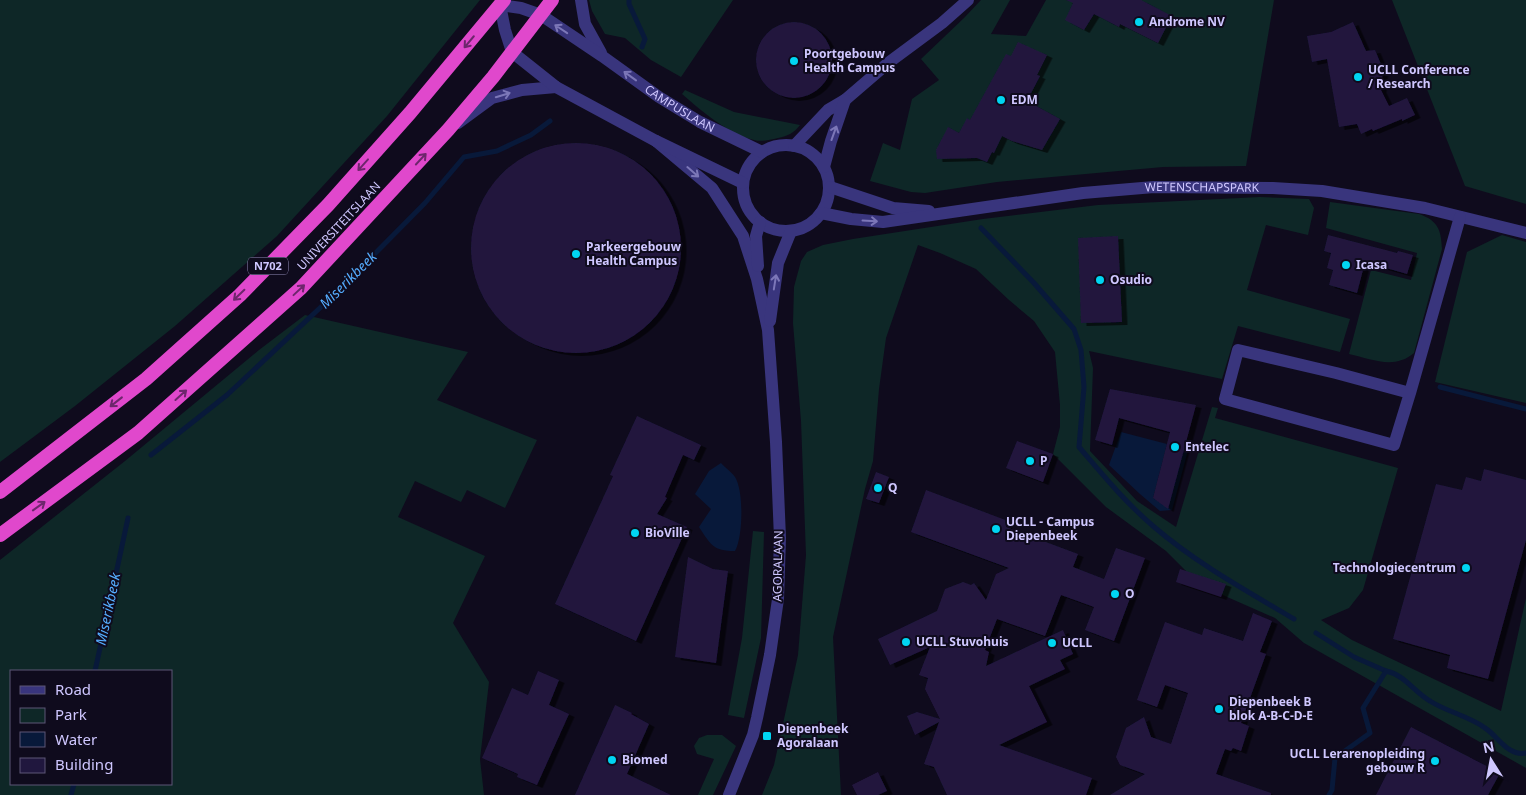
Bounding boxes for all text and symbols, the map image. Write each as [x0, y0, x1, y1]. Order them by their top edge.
place label: Androme NV [1149, 13, 1225, 30]
marker: Androme NV [1133, 16, 1145, 28]
one-way arrow [554, 24, 568, 34]
one-way arrow [464, 36, 475, 49]
place label: Poortgebouw Health Campus [804, 45, 895, 76]
marker: Poortgebouw Health Campus [788, 55, 800, 67]
place label: UCLL Conference / Research [1368, 61, 1470, 92]
one-way arrow [623, 71, 637, 81]
marker: UCLL Conference / Research [1352, 71, 1364, 83]
street label: CAMPUSLAAN [641, 80, 718, 136]
one-way arrow [495, 90, 511, 100]
place label: EDM [1011, 91, 1038, 108]
marker: EDM [995, 94, 1007, 106]
one-way arrow [830, 126, 839, 142]
one-way arrow [416, 152, 427, 165]
one-way arrow [357, 159, 369, 172]
one-way arrow [687, 167, 700, 178]
street label: UNIVERSITEITSLAAN [293, 178, 384, 274]
street label: WETENSCHAPSPARK [1144, 178, 1260, 196]
one-way arrow [861, 216, 877, 225]
place label: Parkeergebouw Health Campus [586, 238, 682, 269]
water label: Miserikbeek [315, 246, 381, 312]
marker: Parkeergebouw Health Campus [570, 248, 582, 260]
place label: Icasa [1356, 256, 1387, 273]
road number: N702 [248, 258, 288, 274]
marker: Icasa [1340, 259, 1352, 271]
place label: Osudio [1110, 271, 1152, 288]
marker: Osudio [1094, 274, 1106, 286]
one-way arrow [771, 275, 781, 291]
one-way arrow [292, 284, 305, 296]
one-way arrow [232, 289, 245, 301]
one-way arrow [174, 389, 187, 400]
one-way arrow [109, 397, 123, 407]
place label: Entelec [1185, 438, 1229, 455]
marker: Entelec [1169, 441, 1181, 453]
place label: P [1040, 452, 1047, 469]
marker: P [1024, 455, 1036, 467]
place label: Q [888, 479, 898, 496]
marker: Q [872, 482, 884, 494]
one-way arrow [32, 501, 46, 511]
place label: UCLL - Campus Diepenbeek [1006, 513, 1094, 544]
marker: UCLL - Campus Diepenbeek [990, 523, 1002, 535]
place label: BioVille [645, 524, 690, 541]
marker: BioVille [629, 527, 641, 539]
street label: AGORALAAN [768, 530, 787, 602]
place label: Technologiecentrum [1333, 559, 1456, 576]
marker: Technologiecentrum [1460, 562, 1472, 574]
water label: Miserikbeek [91, 570, 125, 647]
place label: O [1125, 585, 1135, 602]
marker: O [1109, 588, 1121, 600]
place label: UCLL Stuvohuis [916, 633, 1009, 650]
place label: UCLL [1062, 634, 1092, 651]
marker: UCLL Stuvohuis [900, 636, 912, 648]
marker: UCLL [1046, 637, 1058, 649]
legend [10, 670, 172, 785]
text: Road [55, 679, 91, 699]
place label: Diepenbeek B blok A-B-C-D-E [1229, 693, 1313, 724]
marker: Diepenbeek B blok A-B-C-D-E [1213, 703, 1225, 715]
text: Park [55, 704, 87, 724]
place label: Diepenbeek Agoralaan [777, 720, 849, 751]
text: Water [55, 729, 97, 749]
marker: Diepenbeek Agoralaan [761, 730, 773, 742]
north arrow [1466, 735, 1516, 785]
text: N [1481, 736, 1496, 757]
place label: UCLL Lerarenopleiding gebouw R [1289, 745, 1425, 776]
place label: Biomed [622, 751, 668, 768]
text: Building [55, 754, 113, 774]
marker: Biomed [606, 754, 618, 766]
marker: UCLL Lerarenopleiding gebouw R [1429, 755, 1441, 767]

